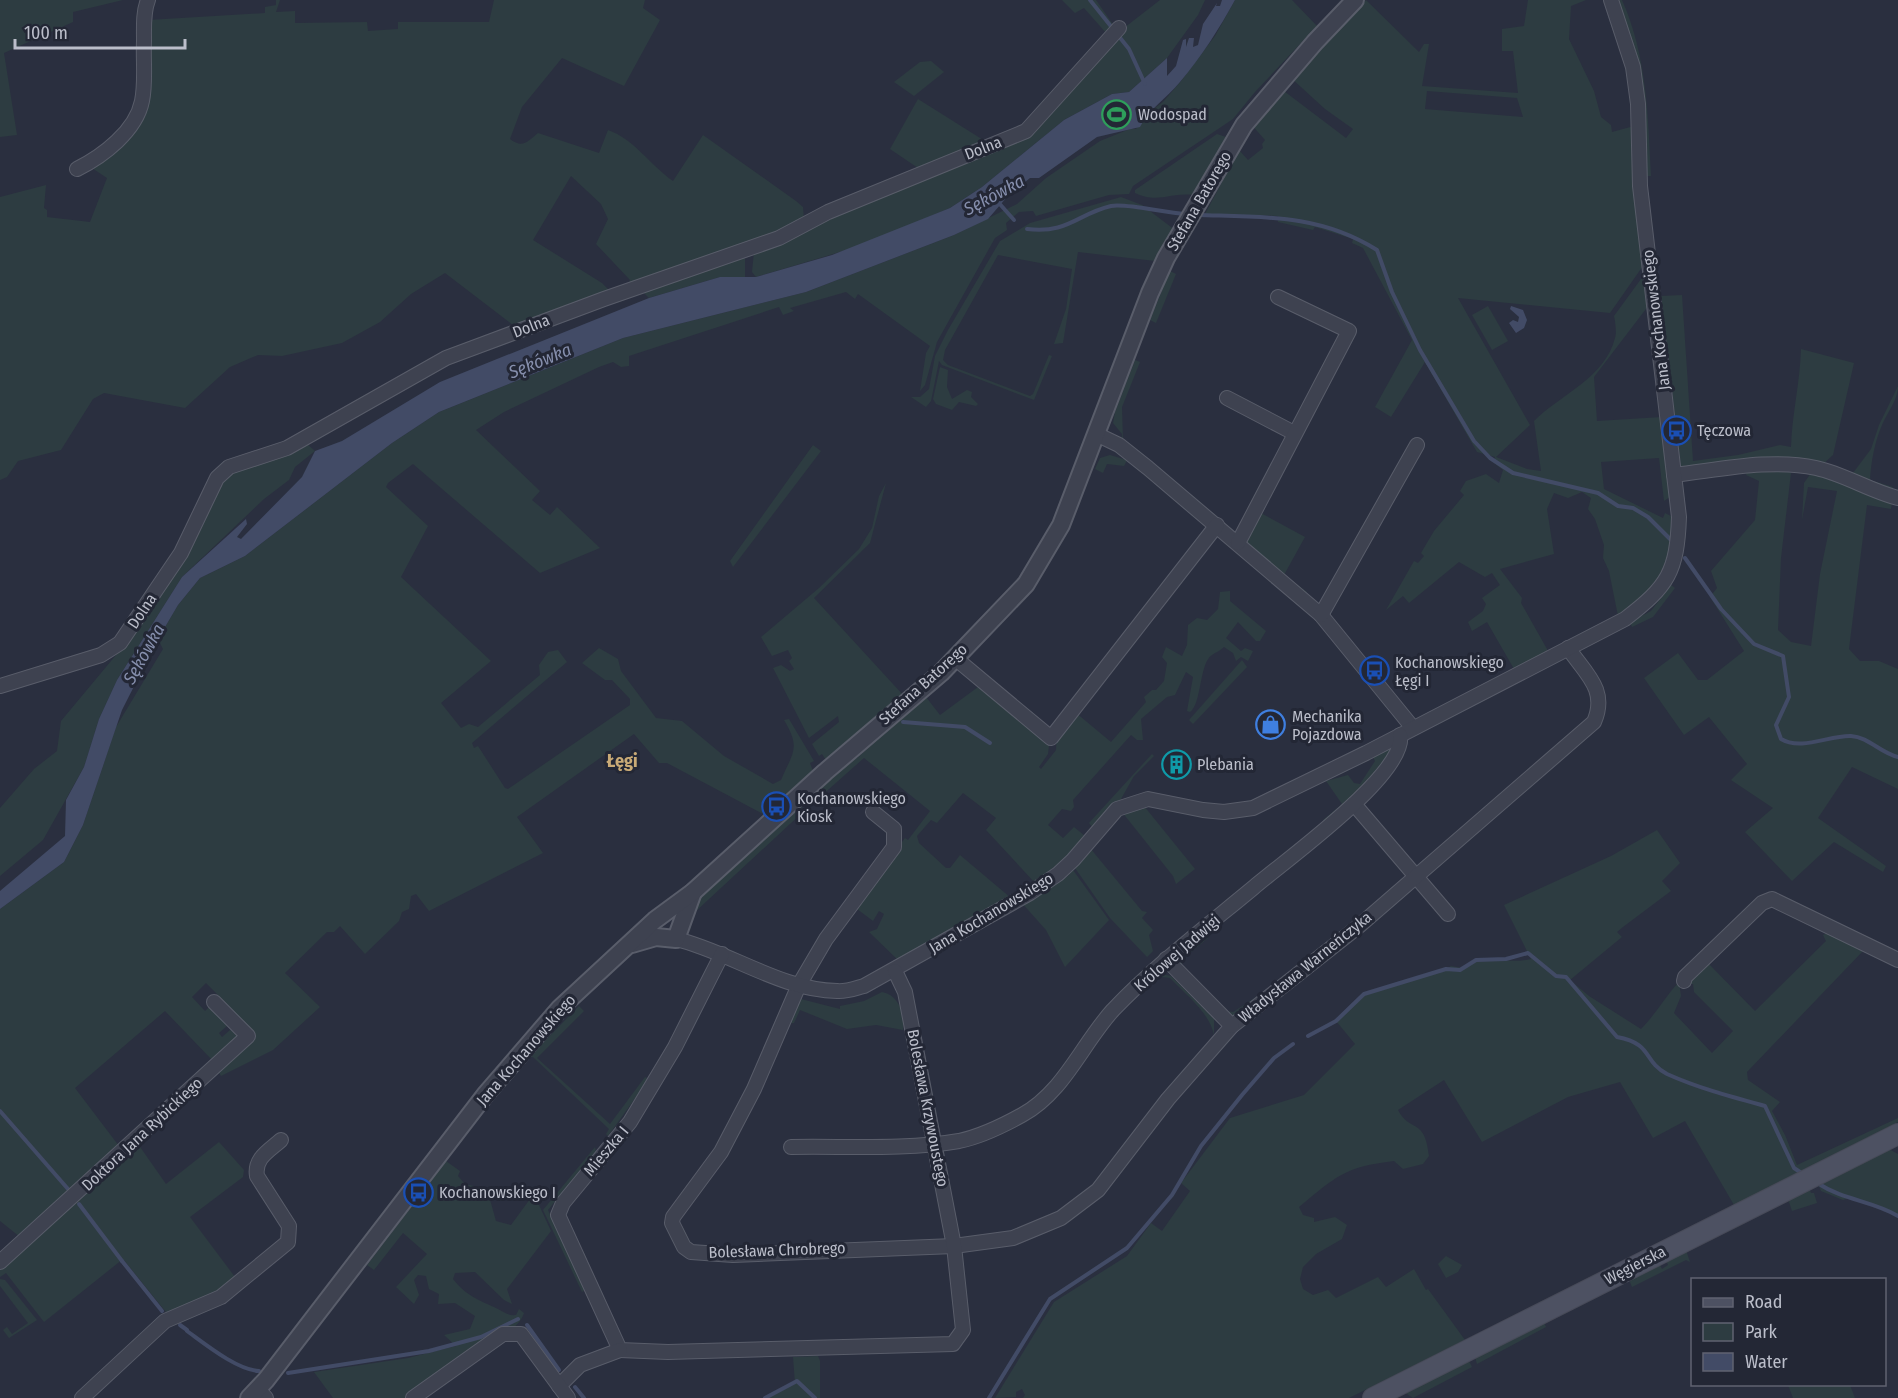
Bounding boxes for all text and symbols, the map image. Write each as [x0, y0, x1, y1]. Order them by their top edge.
scale bar [15, 12, 184, 50]
text: 100 m [24, 22, 68, 44]
sports icon: Wodospad [1101, 98, 1133, 130]
place label: Wodospad [1138, 105, 1207, 124]
street label: Dolna [962, 132, 1004, 164]
street label: Stefana Batorego [1163, 148, 1235, 254]
water label: Sękówka [959, 170, 1028, 221]
street label: Jana Kochanowskiego [1638, 249, 1674, 391]
street label: Dolna [510, 310, 552, 342]
water label: Sękówka [505, 339, 575, 384]
bus stop icon: Tęczowa [1660, 414, 1692, 446]
place label: Tęczowa [1697, 421, 1751, 440]
street label: Dolna [123, 590, 161, 632]
water label: Sękówka [118, 620, 170, 689]
street label: Stefana Batorego [875, 639, 971, 729]
place label: Kochanowskiego Łęgi I [1395, 653, 1504, 690]
bus stop icon: Kochanowskiego Łęgi I [1358, 655, 1390, 687]
place label: Mechanika Pojazdowa [1292, 707, 1362, 744]
shop icon: Mechanika Pojazdowa [1255, 709, 1287, 741]
building icon: Plebania [1160, 748, 1192, 780]
district label: Łęgi [606, 750, 638, 772]
place label: Plebania [1197, 755, 1254, 774]
place label: Kochanowskiego Kiosk [797, 789, 906, 826]
bus stop icon: Kochanowskiego Kiosk [760, 791, 792, 823]
street label: Jana Kochanowskiego [926, 868, 1056, 958]
street label: Władysława Warneńczyka [1235, 907, 1376, 1027]
street label: Królowej Jadwigi [1130, 911, 1224, 995]
street label: Jana Kochanowskiego [472, 990, 580, 1110]
street label: Bolesława Krzywoustego [903, 1028, 953, 1188]
street label: Doktora Jana Rybickiego [78, 1073, 206, 1195]
street label: Mieszka I [580, 1122, 632, 1180]
bus stop icon: Kochanowskiego I [402, 1176, 434, 1208]
place label: Kochanowskiego I [439, 1183, 556, 1202]
street label: Bolesława Chrobrego [708, 1238, 846, 1262]
street label: Węgierska [1601, 1241, 1669, 1289]
legend [1691, 1278, 1886, 1386]
text: Road [1745, 1291, 1782, 1313]
text: Park [1745, 1321, 1778, 1343]
text: Water [1745, 1351, 1788, 1373]

